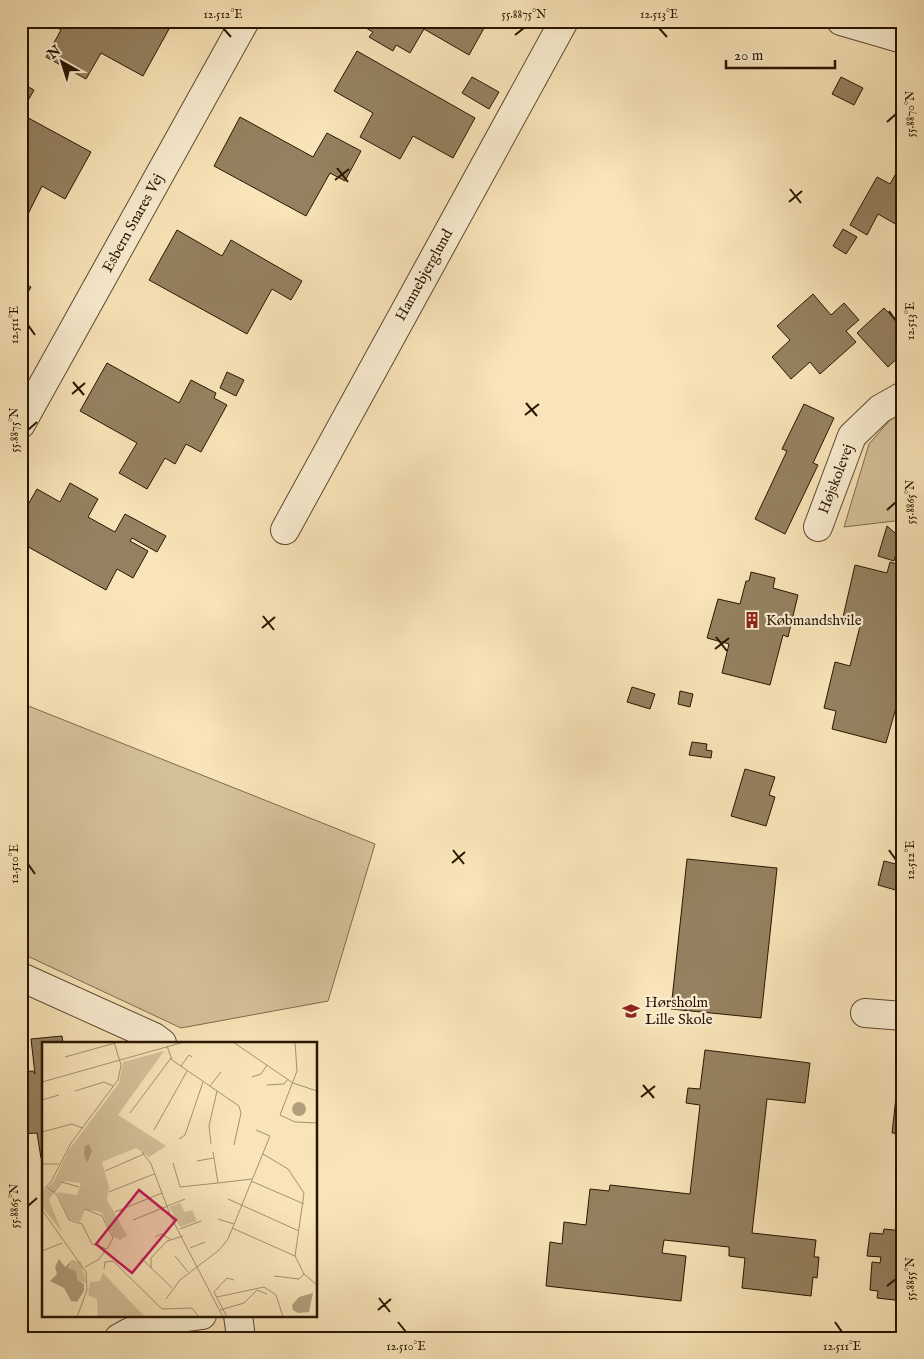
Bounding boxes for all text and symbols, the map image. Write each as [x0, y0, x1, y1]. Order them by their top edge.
text: 12.512°E [203, 7, 243, 22]
text: 55.8875°N [502, 7, 547, 22]
text: 12.513°E [640, 7, 678, 22]
north arrow [38, 38, 88, 88]
scale bar [726, 38, 835, 70]
text: N [43, 42, 65, 64]
text: 20 m [734, 46, 764, 65]
text: 55.8870°N [903, 90, 918, 137]
street label: Esbern Snares Vej [98, 170, 168, 276]
street label: Hannebjerglund [391, 225, 458, 324]
text: 12.513°E [903, 302, 918, 340]
text: 12.511°E [7, 306, 22, 344]
text: 55.8875°N [7, 407, 22, 452]
street label: Højskolevej [814, 441, 858, 517]
text: 55.8865°N [903, 479, 918, 524]
building icon: Købmandshvile [742, 610, 762, 630]
place label: Købmandshvile [766, 611, 862, 630]
text: 12.512°E [903, 840, 918, 880]
text: 12.510°E [7, 844, 22, 884]
place label: Hørsholm Lille Skole [645, 993, 713, 1029]
school or university icon: Hørsholm Lille Skole [621, 1001, 641, 1021]
inset map [42, 1042, 318, 1316]
text: 55.8865°N [7, 1183, 22, 1228]
text: 55.8855°N [903, 1257, 918, 1301]
text: 12.510°E [386, 1339, 426, 1354]
text: 12.511°E [823, 1339, 861, 1354]

